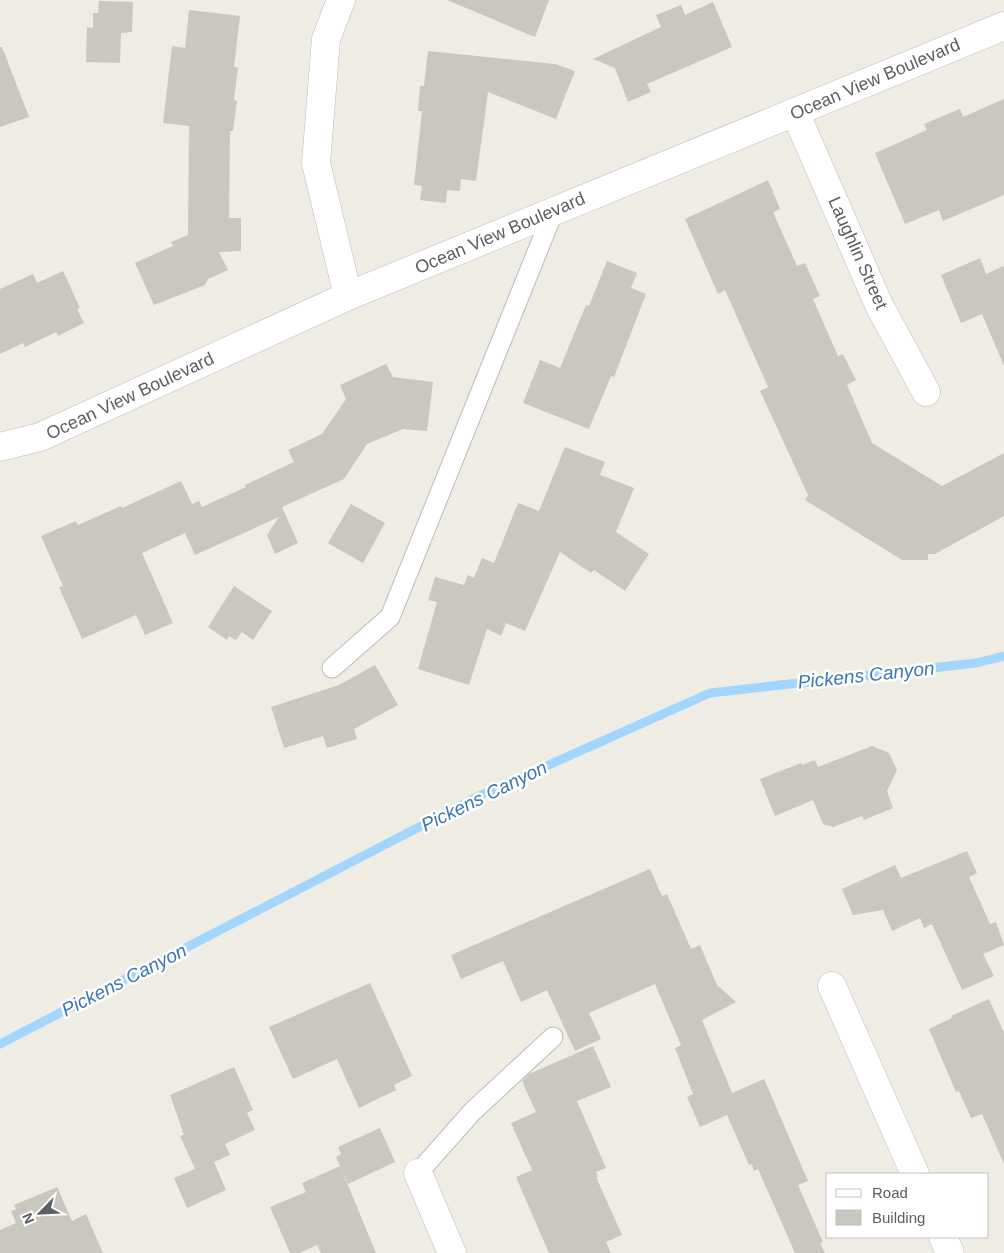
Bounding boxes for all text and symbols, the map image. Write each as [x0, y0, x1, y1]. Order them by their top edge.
street label: Ocean View Boulevard [787, 34, 963, 124]
street label: Ocean View Boulevard [412, 188, 588, 278]
street label: Laughlin Street [824, 194, 892, 312]
street label: Ocean View Boulevard [43, 348, 217, 444]
water label: Pickens Canyon [797, 657, 935, 693]
water label: Pickens Canyon [418, 756, 550, 836]
water label: Pickens Canyon [58, 939, 190, 1021]
legend [826, 1173, 989, 1238]
text: Road [872, 1184, 908, 1201]
north arrow [15, 1188, 65, 1238]
text: Building [872, 1209, 925, 1226]
text: N [19, 1210, 37, 1226]

